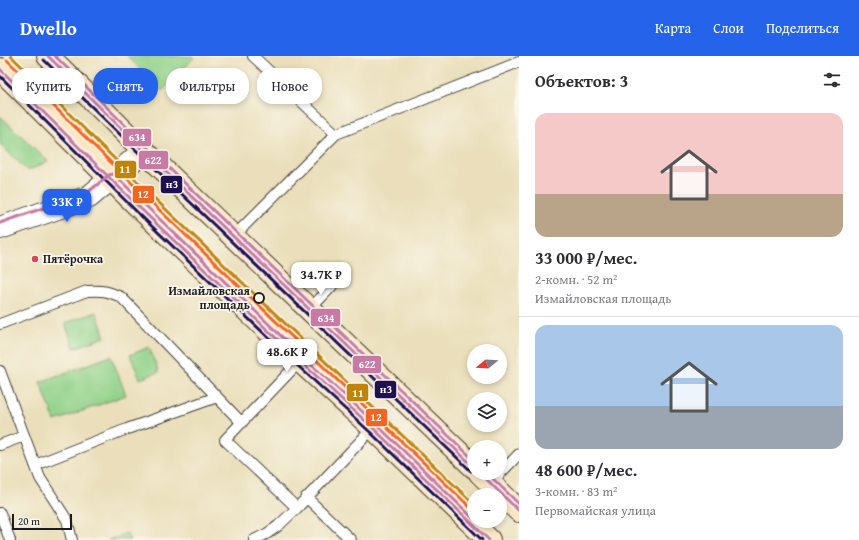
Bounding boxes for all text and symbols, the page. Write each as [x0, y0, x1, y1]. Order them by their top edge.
text: Dwello [20, 14, 77, 42]
text: Карта [655, 18, 691, 38]
text: Слои [713, 18, 744, 38]
text: Поделиться [766, 18, 839, 38]
chip: Купить [12, 68, 85, 104]
chip: Снять [93, 68, 158, 104]
chip: Фильтры [166, 68, 249, 104]
chip: Новое [257, 68, 322, 104]
text: Объектов: 3 [535, 68, 628, 93]
icon: filters [821, 69, 843, 91]
line badge: 634 [122, 128, 152, 147]
text: 634 [128, 129, 146, 145]
icon: home [653, 139, 725, 211]
line badge: 622 [138, 150, 169, 170]
text: 622 [144, 152, 162, 168]
line badge: 11 [114, 160, 137, 179]
text: 11 [119, 161, 131, 177]
line badge: н3 [160, 175, 183, 194]
text: н3 [166, 176, 179, 192]
line badge: 12 [132, 185, 155, 204]
text: 12 [137, 186, 149, 202]
pin: 33K ₽ [39, 189, 95, 223]
text: 33K ₽ [51, 192, 83, 211]
text: 33 000 ₽/мес. [535, 245, 637, 270]
place label: Пятёрочка [43, 250, 104, 267]
marker: Пятёрочка [30, 254, 40, 264]
pin: 34.7K ₽ [284, 262, 358, 296]
text: 34.7K ₽ [300, 265, 342, 284]
text: 2-комн. · 52 m² [535, 270, 617, 289]
place label: Измайловская площадь [168, 282, 251, 313]
text: Измайловская площадь [535, 289, 671, 308]
marker: Измайловская площадь [253, 292, 265, 304]
line badge: 634 [310, 308, 341, 327]
text: 634 [317, 310, 335, 326]
pin: 48.6K ₽ [250, 339, 324, 373]
text: 48.6K ₽ [266, 342, 308, 361]
north arrow [467, 344, 507, 384]
map controls [467, 344, 507, 528]
icon: home [653, 351, 725, 423]
line badge: 622 [352, 355, 382, 374]
text: 622 [358, 356, 376, 372]
line badge: н3 [374, 380, 397, 399]
text: н3 [380, 381, 393, 397]
line badge: 11 [346, 383, 369, 402]
text: 11 [352, 385, 364, 401]
button: layers [467, 392, 507, 432]
line badge: 12 [365, 408, 388, 427]
text: 12 [370, 409, 382, 425]
button: + [467, 440, 507, 480]
text: 48 600 ₽/мес. [535, 457, 637, 482]
text: 3-комн. · 83 m² [535, 482, 617, 501]
button: − [467, 488, 507, 528]
text: Первомайская улица [535, 501, 656, 520]
scale bar [12, 512, 72, 531]
text: 20 m [18, 513, 40, 529]

